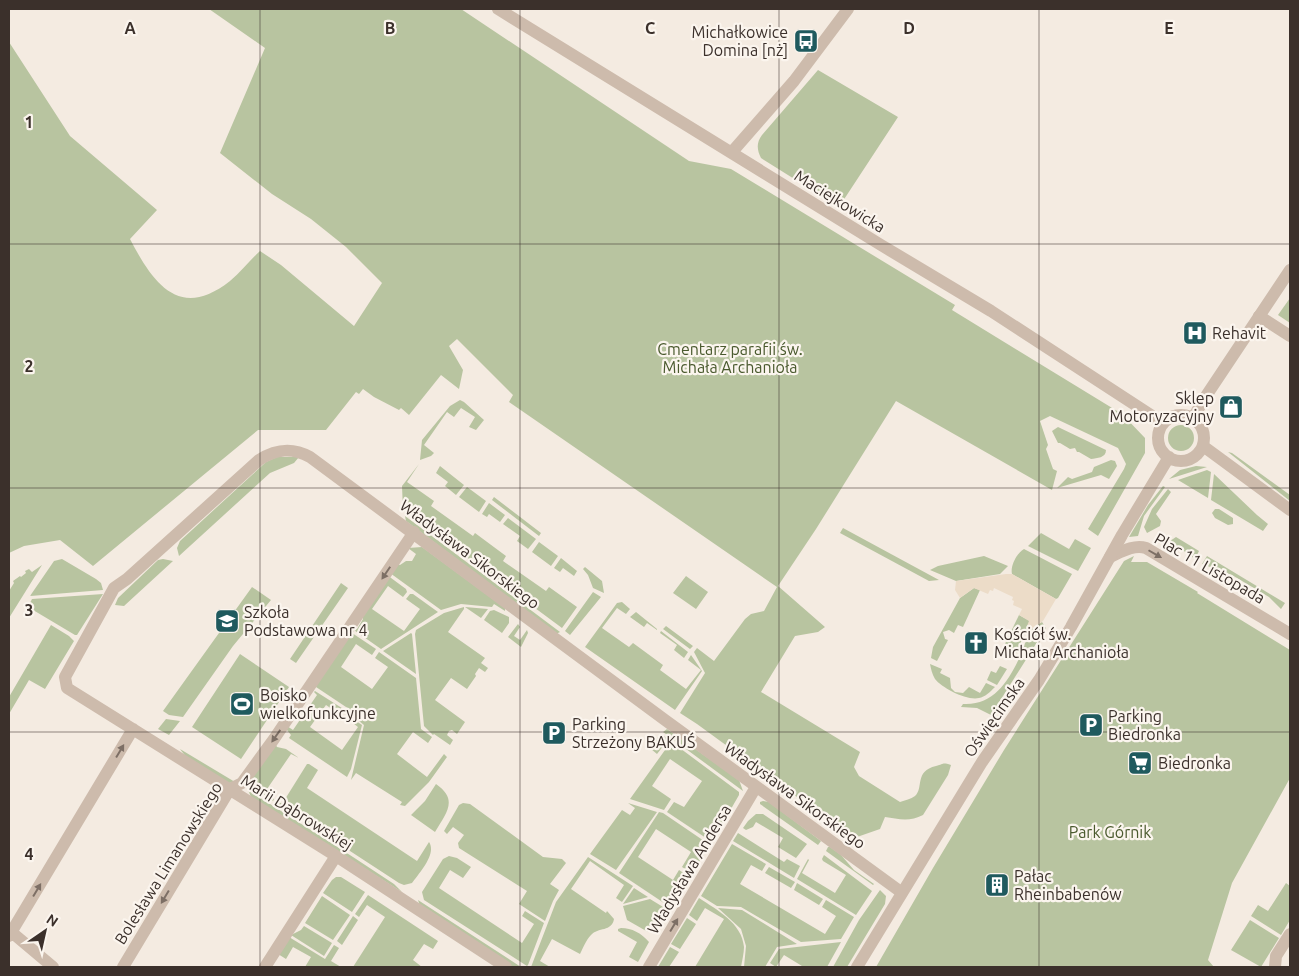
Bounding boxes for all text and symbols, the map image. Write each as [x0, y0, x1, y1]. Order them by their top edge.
text: A [124, 19, 136, 37]
text: B [385, 19, 395, 37]
text: C [645, 19, 655, 37]
text: D [903, 19, 915, 37]
text: E [1164, 19, 1174, 37]
place label: Michałkowice Domina [nż] [692, 23, 788, 59]
bus stop icon: Michałkowice Domina [nż] [793, 28, 819, 54]
text: 1 [24, 113, 34, 131]
street label: Maciejkowicka [791, 166, 889, 236]
hospital icon: Rehavit [1182, 320, 1208, 346]
place label: Rehavit [1212, 324, 1267, 342]
park label: Cmentarz parafii św. Michała Archanioła [657, 340, 803, 376]
text: 2 [24, 357, 34, 375]
place label: Sklep Motoryzacyjny [1109, 389, 1214, 425]
shop icon: Sklep Motoryzacyjny [1218, 394, 1244, 420]
street label: Władysława Sikorskiego [397, 496, 543, 612]
street label: Plac 11 Listopada [1152, 529, 1268, 607]
one-way arrow [1149, 549, 1162, 558]
one-way arrow [381, 566, 391, 579]
text: 3 [24, 601, 34, 619]
place label: Szkoła Podstawowa nr 4 [244, 603, 367, 639]
school or university icon: Szkoła Podstawowa nr 4 [214, 608, 240, 634]
place label: Kościół św. Michała Archanioła [994, 625, 1129, 661]
church icon: Kościół św. Michała Archanioła [963, 630, 989, 656]
street label: Oświęcimska [960, 674, 1028, 760]
place label: Boisko wielkofunkcyjne [260, 686, 376, 722]
sports icon: Boisko wielkofunkcyjne [229, 691, 255, 717]
place label: Parking Biedronka [1108, 707, 1181, 743]
parking icon: Parking Biedronka [1078, 712, 1104, 738]
place label: Parking Strzeżony BAKUŚ [572, 715, 695, 751]
parking icon: Parking Strzeżony BAKUŚ [541, 720, 567, 746]
one-way arrow [271, 729, 281, 743]
street label: Władysława Sikorskiego [721, 738, 869, 852]
one-way arrow [115, 744, 124, 757]
supermarket icon: Biedronka [1127, 750, 1153, 776]
place label: Biedronka [1158, 754, 1231, 772]
street label: Marii Dąbrowskiej [238, 770, 356, 854]
street label: Bolesława Limanowskiego [111, 779, 225, 947]
street label: Władysława Andersa [643, 801, 735, 937]
park label: Park Górnik [1069, 823, 1151, 841]
text: 4 [24, 845, 34, 863]
place label: Pałac Rheinbabenów [1014, 867, 1122, 903]
building icon: Pałac Rheinbabenów [984, 872, 1010, 898]
one-way arrow [32, 884, 41, 897]
one-way arrow [160, 891, 169, 904]
north arrow [20, 906, 70, 956]
text: N [43, 911, 61, 930]
one-way arrow [670, 919, 679, 932]

